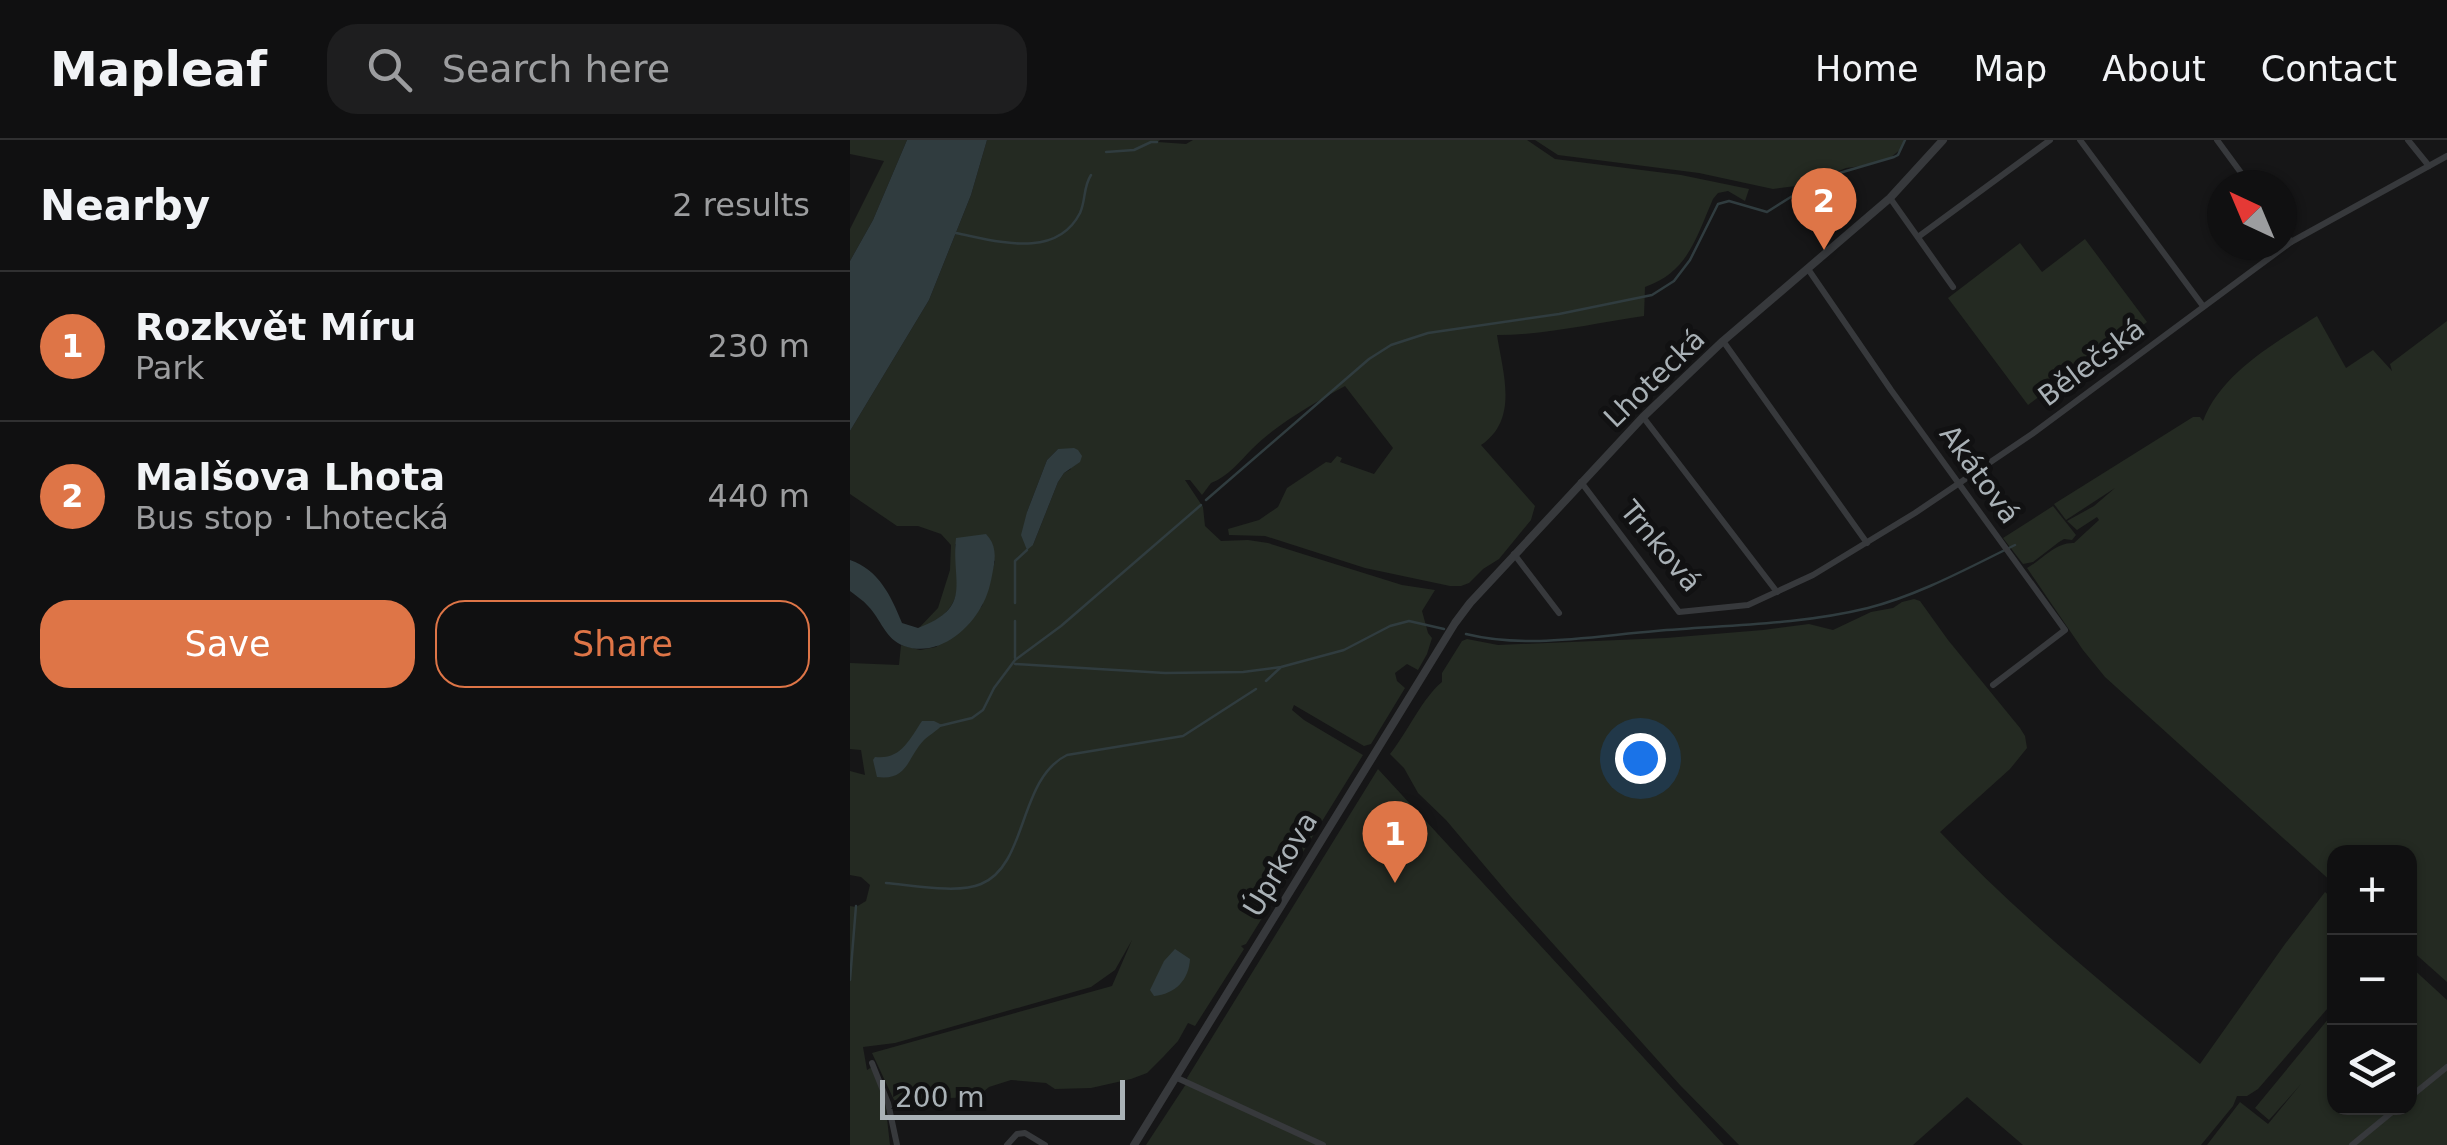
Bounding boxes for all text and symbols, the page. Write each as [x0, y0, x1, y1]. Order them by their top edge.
search box [327, 24, 1027, 114]
text: Mapleaf [50, 41, 267, 97]
icon: search [362, 42, 417, 97]
text: Search here [442, 47, 670, 91]
text: Home [1815, 49, 1918, 89]
text: Map [1973, 49, 2047, 89]
text: About [2102, 49, 2206, 89]
text: Contact [2261, 49, 2397, 89]
pin: 2 [1792, 168, 1856, 250]
north arrow [2207, 170, 2297, 260]
text: Nearby [40, 181, 210, 230]
text: 2 results [672, 186, 810, 224]
text: Rozkvět Míru [135, 305, 416, 349]
street label: Bělečská [2032, 312, 2151, 413]
street label: Lhotecká [1597, 322, 1711, 434]
text: 1 [61, 327, 84, 365]
text: 230 m [708, 327, 810, 365]
text: Park [135, 349, 204, 387]
street label: Akátová [1933, 419, 2026, 530]
text: Malšova Lhota [135, 455, 445, 499]
text: 2 [61, 477, 84, 515]
text: 440 m [708, 477, 810, 515]
street label: Trnková [1613, 494, 1708, 598]
text: Bus stop · Lhotecká [135, 499, 449, 537]
button: Save [40, 600, 415, 688]
button: Share [435, 600, 810, 688]
your location [1615, 733, 1666, 784]
pin: 1 [1362, 800, 1428, 883]
street label: Úprkova [1236, 806, 1324, 922]
map controls [2327, 845, 2417, 1115]
button: + [2327, 845, 2417, 935]
button: − [2327, 935, 2417, 1025]
button: layers [2327, 1025, 2417, 1115]
scale bar [880, 1075, 1125, 1120]
text: 200 m [895, 1081, 985, 1114]

